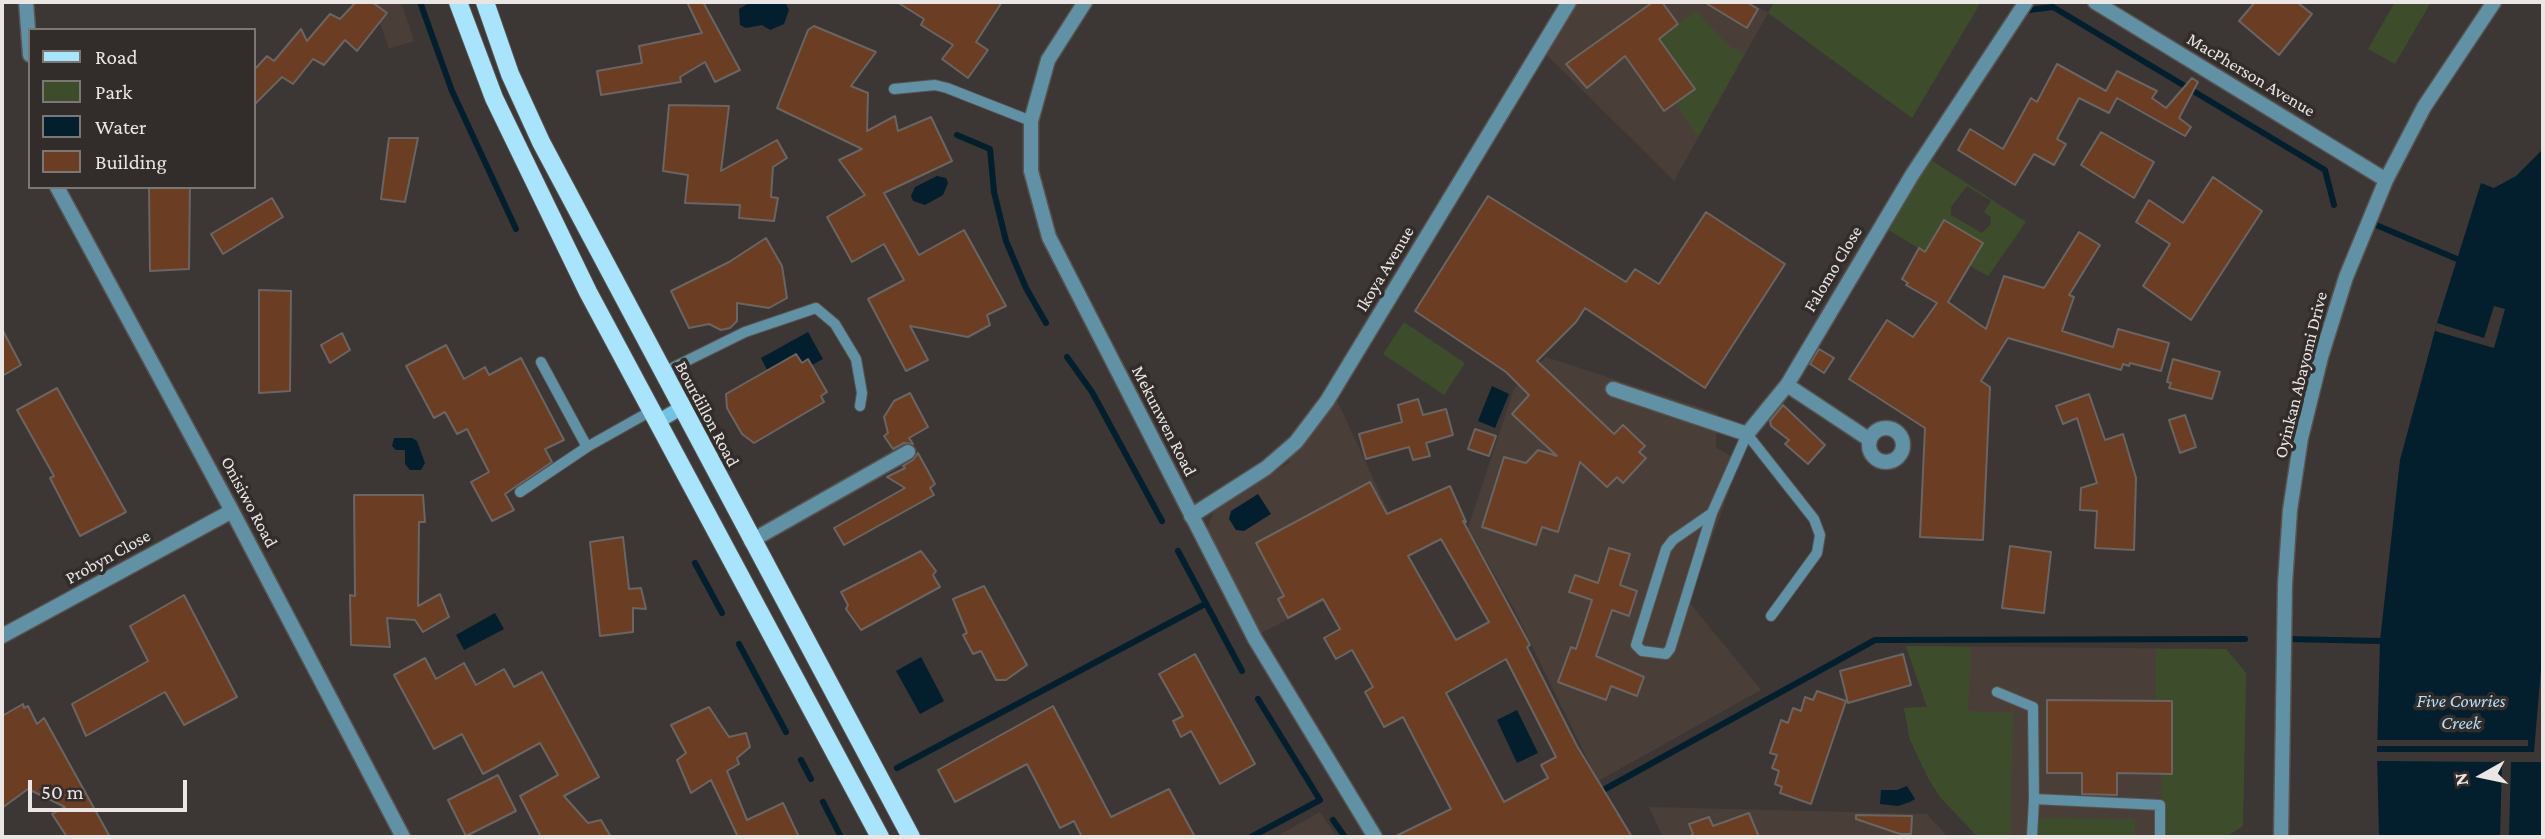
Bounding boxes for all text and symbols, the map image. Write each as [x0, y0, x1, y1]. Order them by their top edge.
legend [28, 28, 256, 189]
street label: MacPherson Avenue [2183, 28, 2319, 122]
text: Road [95, 45, 138, 69]
text: Park [95, 80, 132, 104]
text: Water [95, 115, 147, 139]
text: Building [95, 150, 167, 174]
street label: Ikoya Avenue [1351, 222, 1419, 316]
street label: Falomo Close [1799, 222, 1867, 316]
street label: Oyinkan Abayomi Drive [2270, 289, 2332, 461]
street label: Bourdillon Road [670, 358, 744, 470]
street label: Mekunwen Road [1127, 362, 1201, 480]
street label: Onisiwo Road [216, 453, 282, 551]
street label: Probyn Close [62, 525, 154, 589]
water label: Five Cowries Creek [2416, 690, 2506, 734]
north arrow [2447, 741, 2517, 811]
scale bar [32, 766, 191, 810]
text: N [2449, 771, 2472, 787]
text: 50 m [41, 780, 84, 804]

